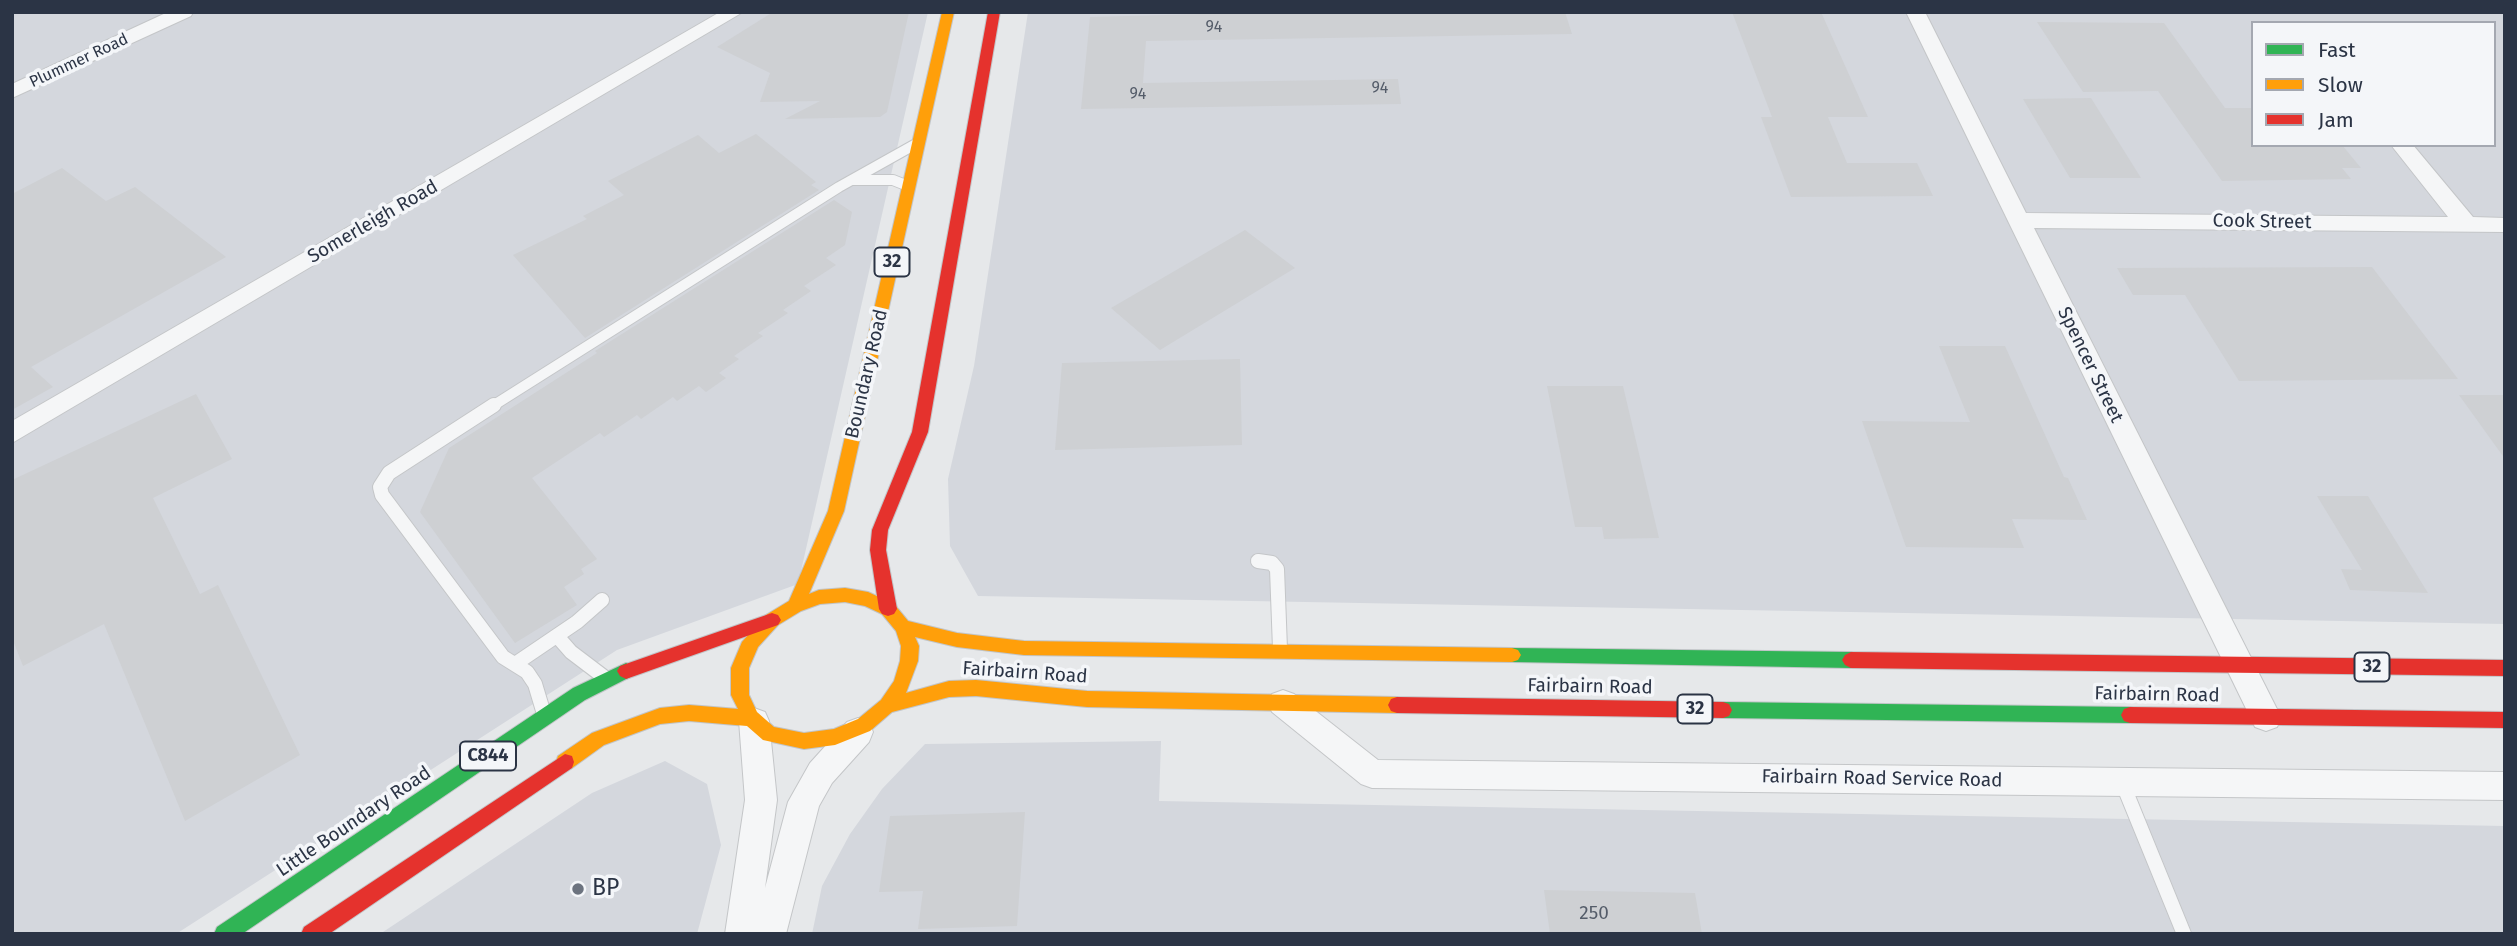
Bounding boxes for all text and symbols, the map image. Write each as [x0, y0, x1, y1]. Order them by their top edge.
house number: 94 [1206, 18, 1222, 38]
legend [2251, 21, 2496, 147]
street label: Plummer Road [27, 30, 131, 92]
text: Fast [2318, 37, 2356, 63]
text: Slow [2318, 72, 2363, 98]
house number: 94 [1372, 79, 1388, 99]
house number: 94 [1130, 85, 1146, 105]
text: Jam [2318, 107, 2354, 133]
street label: Somerleigh Road [304, 176, 442, 268]
street label: Cook Street [2212, 210, 2312, 234]
road number: 32 [874, 248, 910, 276]
street label: Spencer Street [2052, 303, 2128, 427]
street label: Boundary Road [841, 307, 893, 441]
road number: 32 [2354, 652, 2390, 682]
street label: Fairbairn Road [962, 657, 1088, 689]
street label: Fairbairn Road [1527, 675, 1653, 699]
street label: Fairbairn Road [2094, 683, 2220, 707]
road number: 32 [1678, 694, 1712, 724]
road number: C844 [460, 742, 516, 770]
street label: Little Boundary Road [272, 762, 436, 882]
street label: Fairbairn Road Service Road [1761, 765, 2003, 793]
place label: BP [592, 875, 619, 903]
marker: BP [570, 881, 586, 897]
house number: 250 [1579, 903, 1609, 925]

